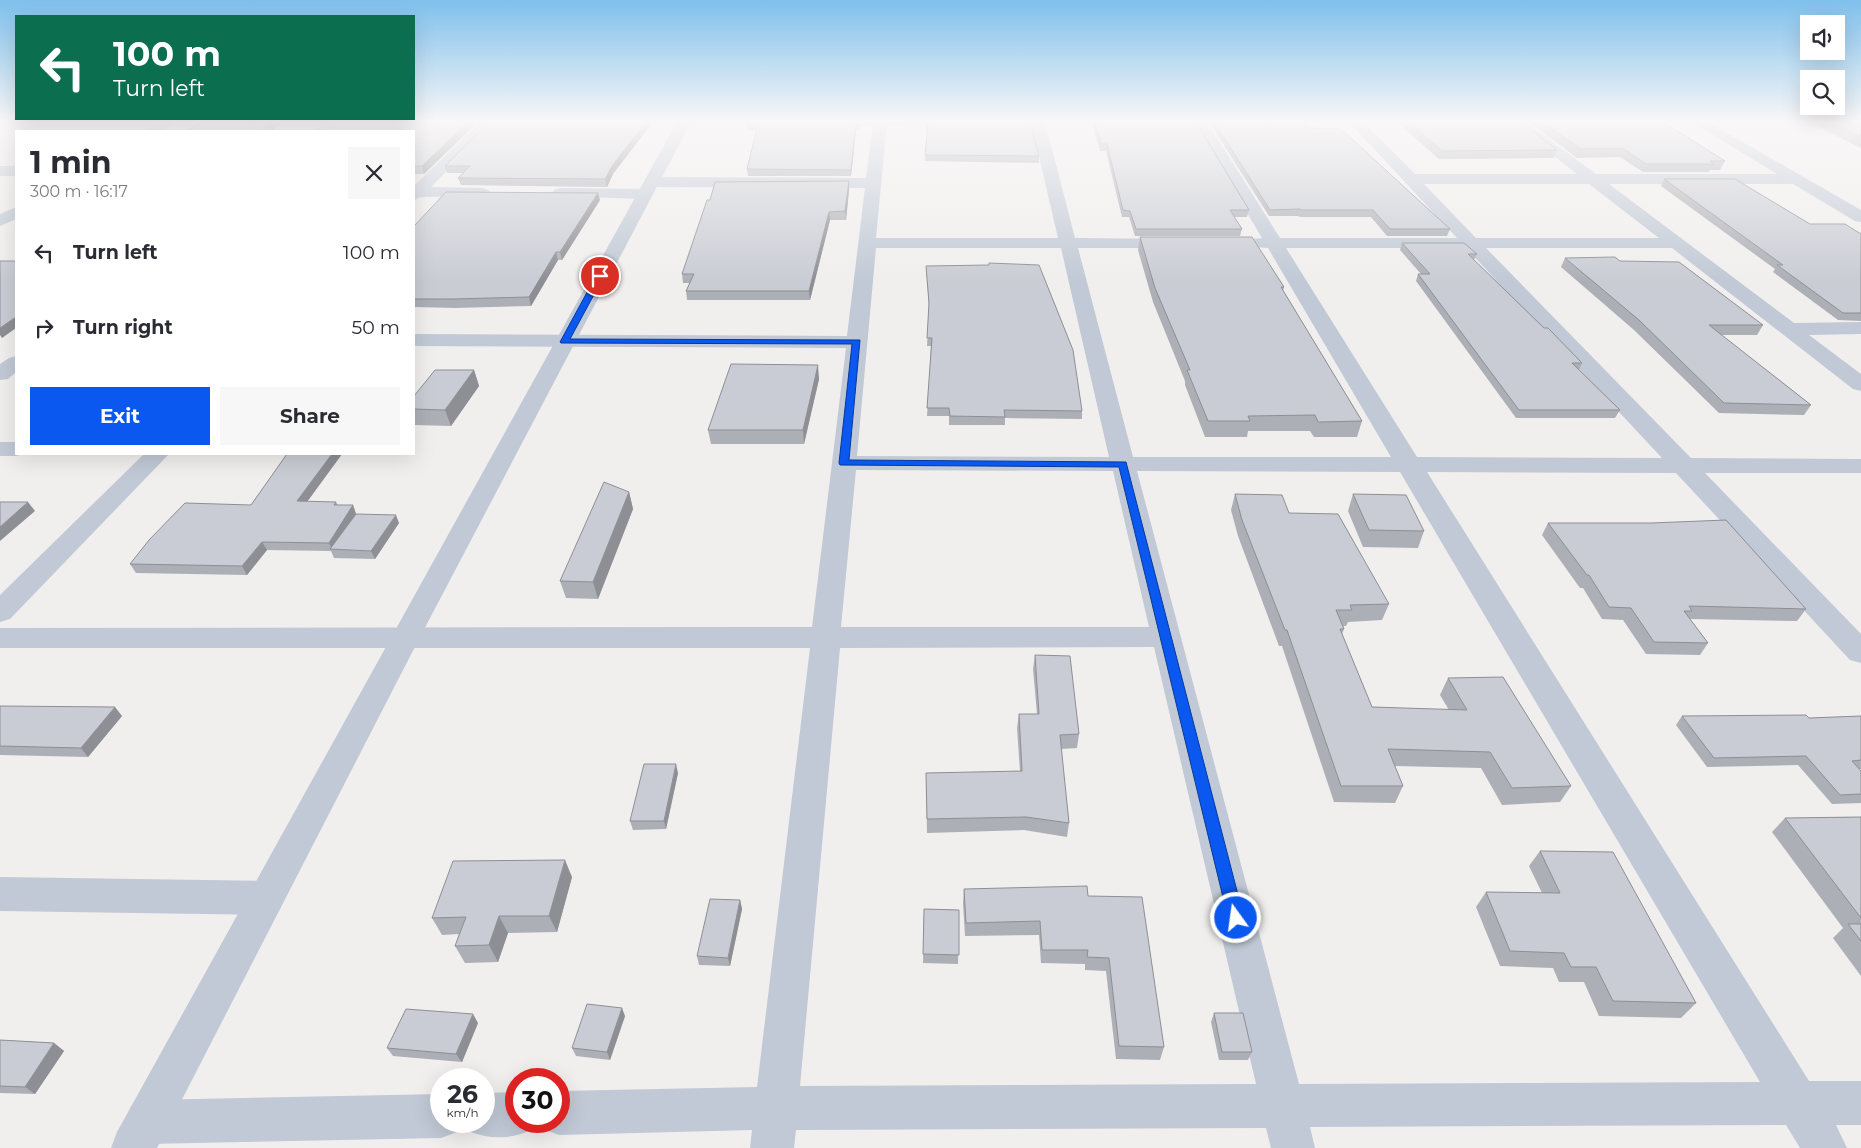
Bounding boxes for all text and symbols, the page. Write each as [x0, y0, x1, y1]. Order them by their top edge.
map controls [1800, 15, 1845, 115]
button: sound [1800, 15, 1845, 60]
text: 100 m [113, 32, 221, 75]
icon: left [30, 35, 95, 100]
button: search [1800, 70, 1845, 115]
text: Turn left [113, 75, 205, 102]
text: 1 min [30, 144, 111, 181]
button: close [348, 147, 400, 199]
text: 300 m · 16:17 [30, 182, 128, 201]
icon: left [30, 239, 58, 267]
text: Turn left [73, 241, 158, 264]
text: 100 m [343, 241, 400, 264]
pin [579, 255, 621, 297]
icon: arrive [586, 262, 614, 290]
icon: right [30, 314, 58, 342]
text: Turn right [73, 316, 173, 339]
text: 50 m [352, 316, 400, 339]
button: Exit [30, 387, 210, 445]
button: Share [220, 387, 400, 445]
position arrow [1209, 891, 1261, 943]
speed limit sign: 30 [505, 1068, 570, 1133]
text: 26 [447, 1079, 478, 1109]
text: km/h [446, 1105, 479, 1120]

